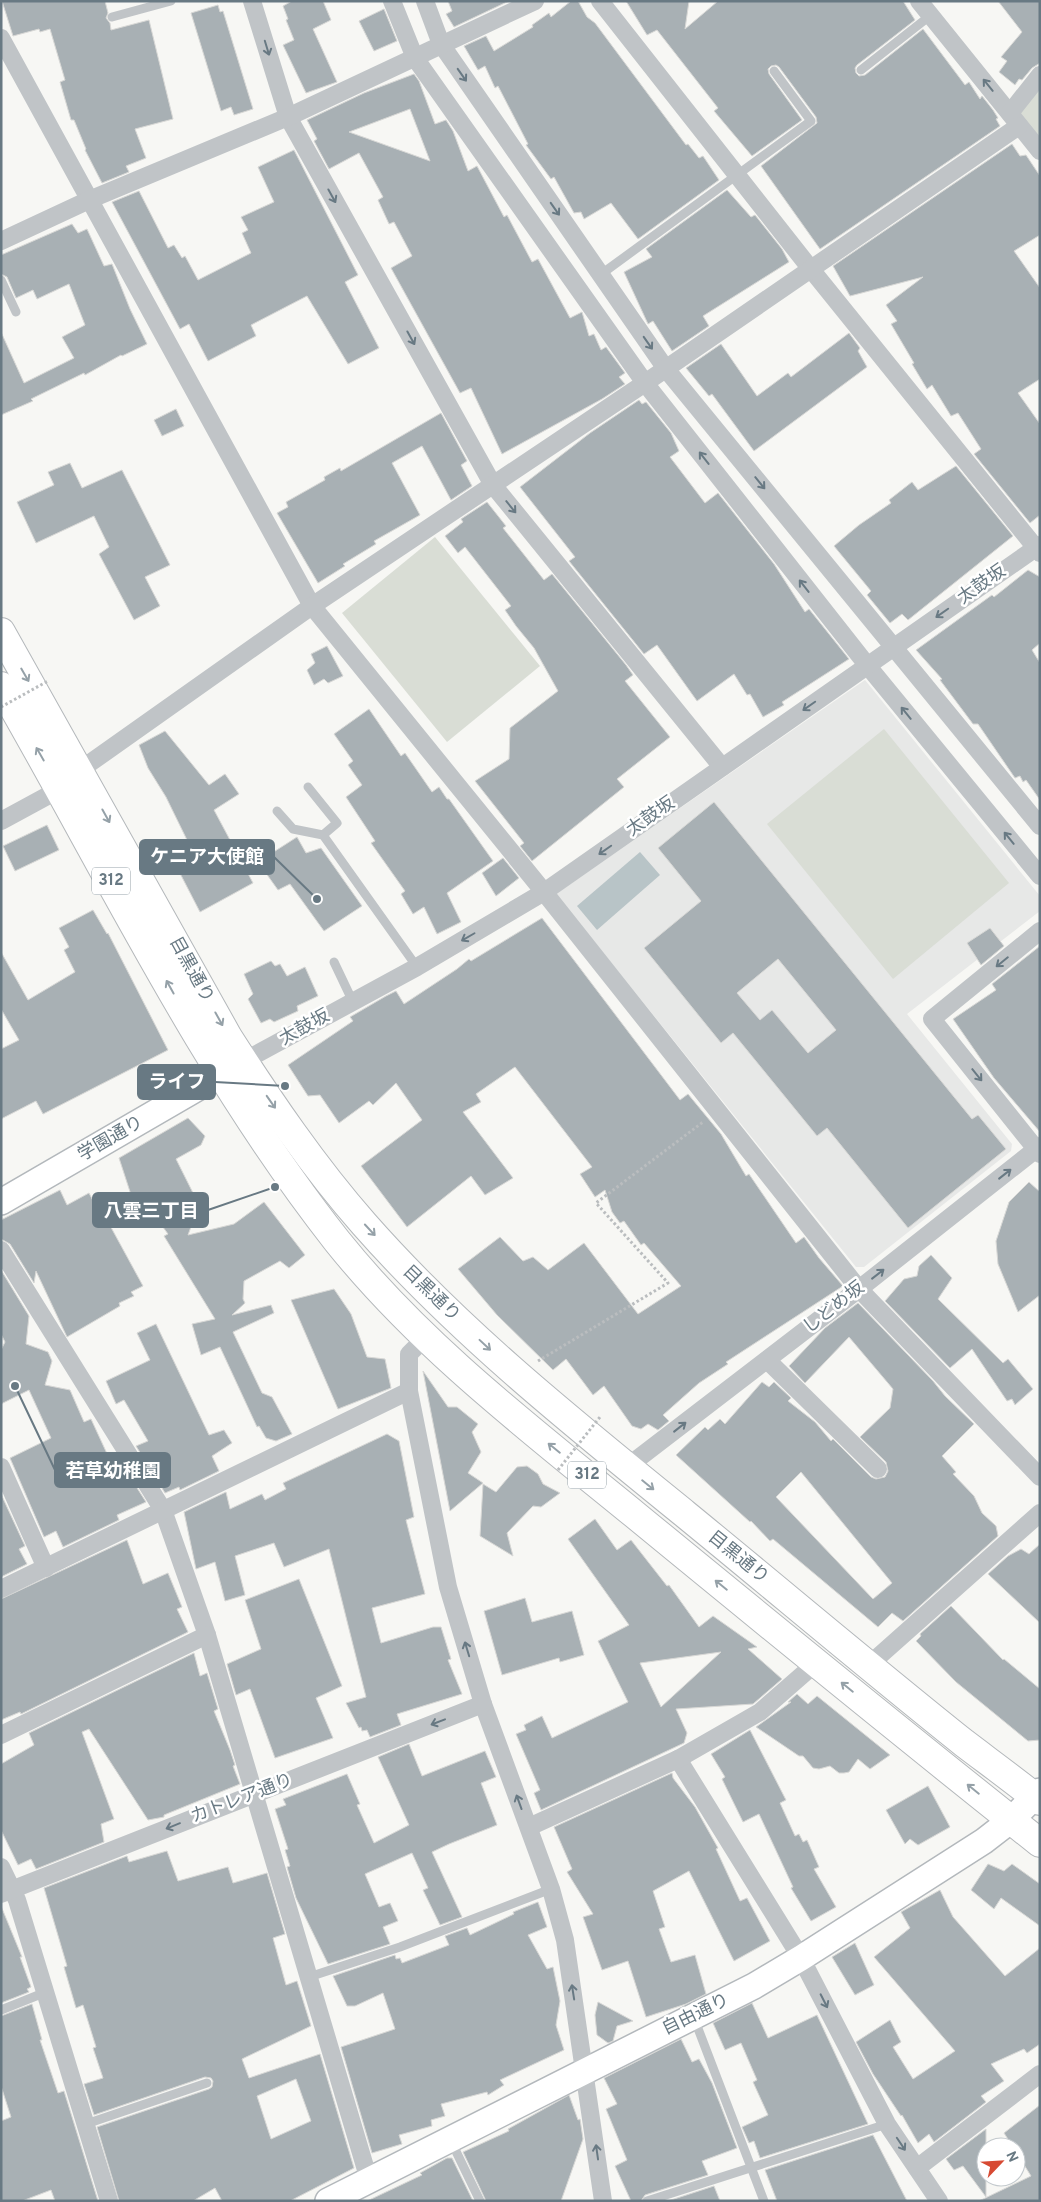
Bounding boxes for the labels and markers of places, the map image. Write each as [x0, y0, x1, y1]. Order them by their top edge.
callout: ケニア大使館 [140, 840, 274, 874]
callout: ライフ [138, 1065, 215, 1099]
callout: 八雲三丁目 [93, 1193, 208, 1227]
callout: 若草幼稚園 [55, 1453, 170, 1487]

